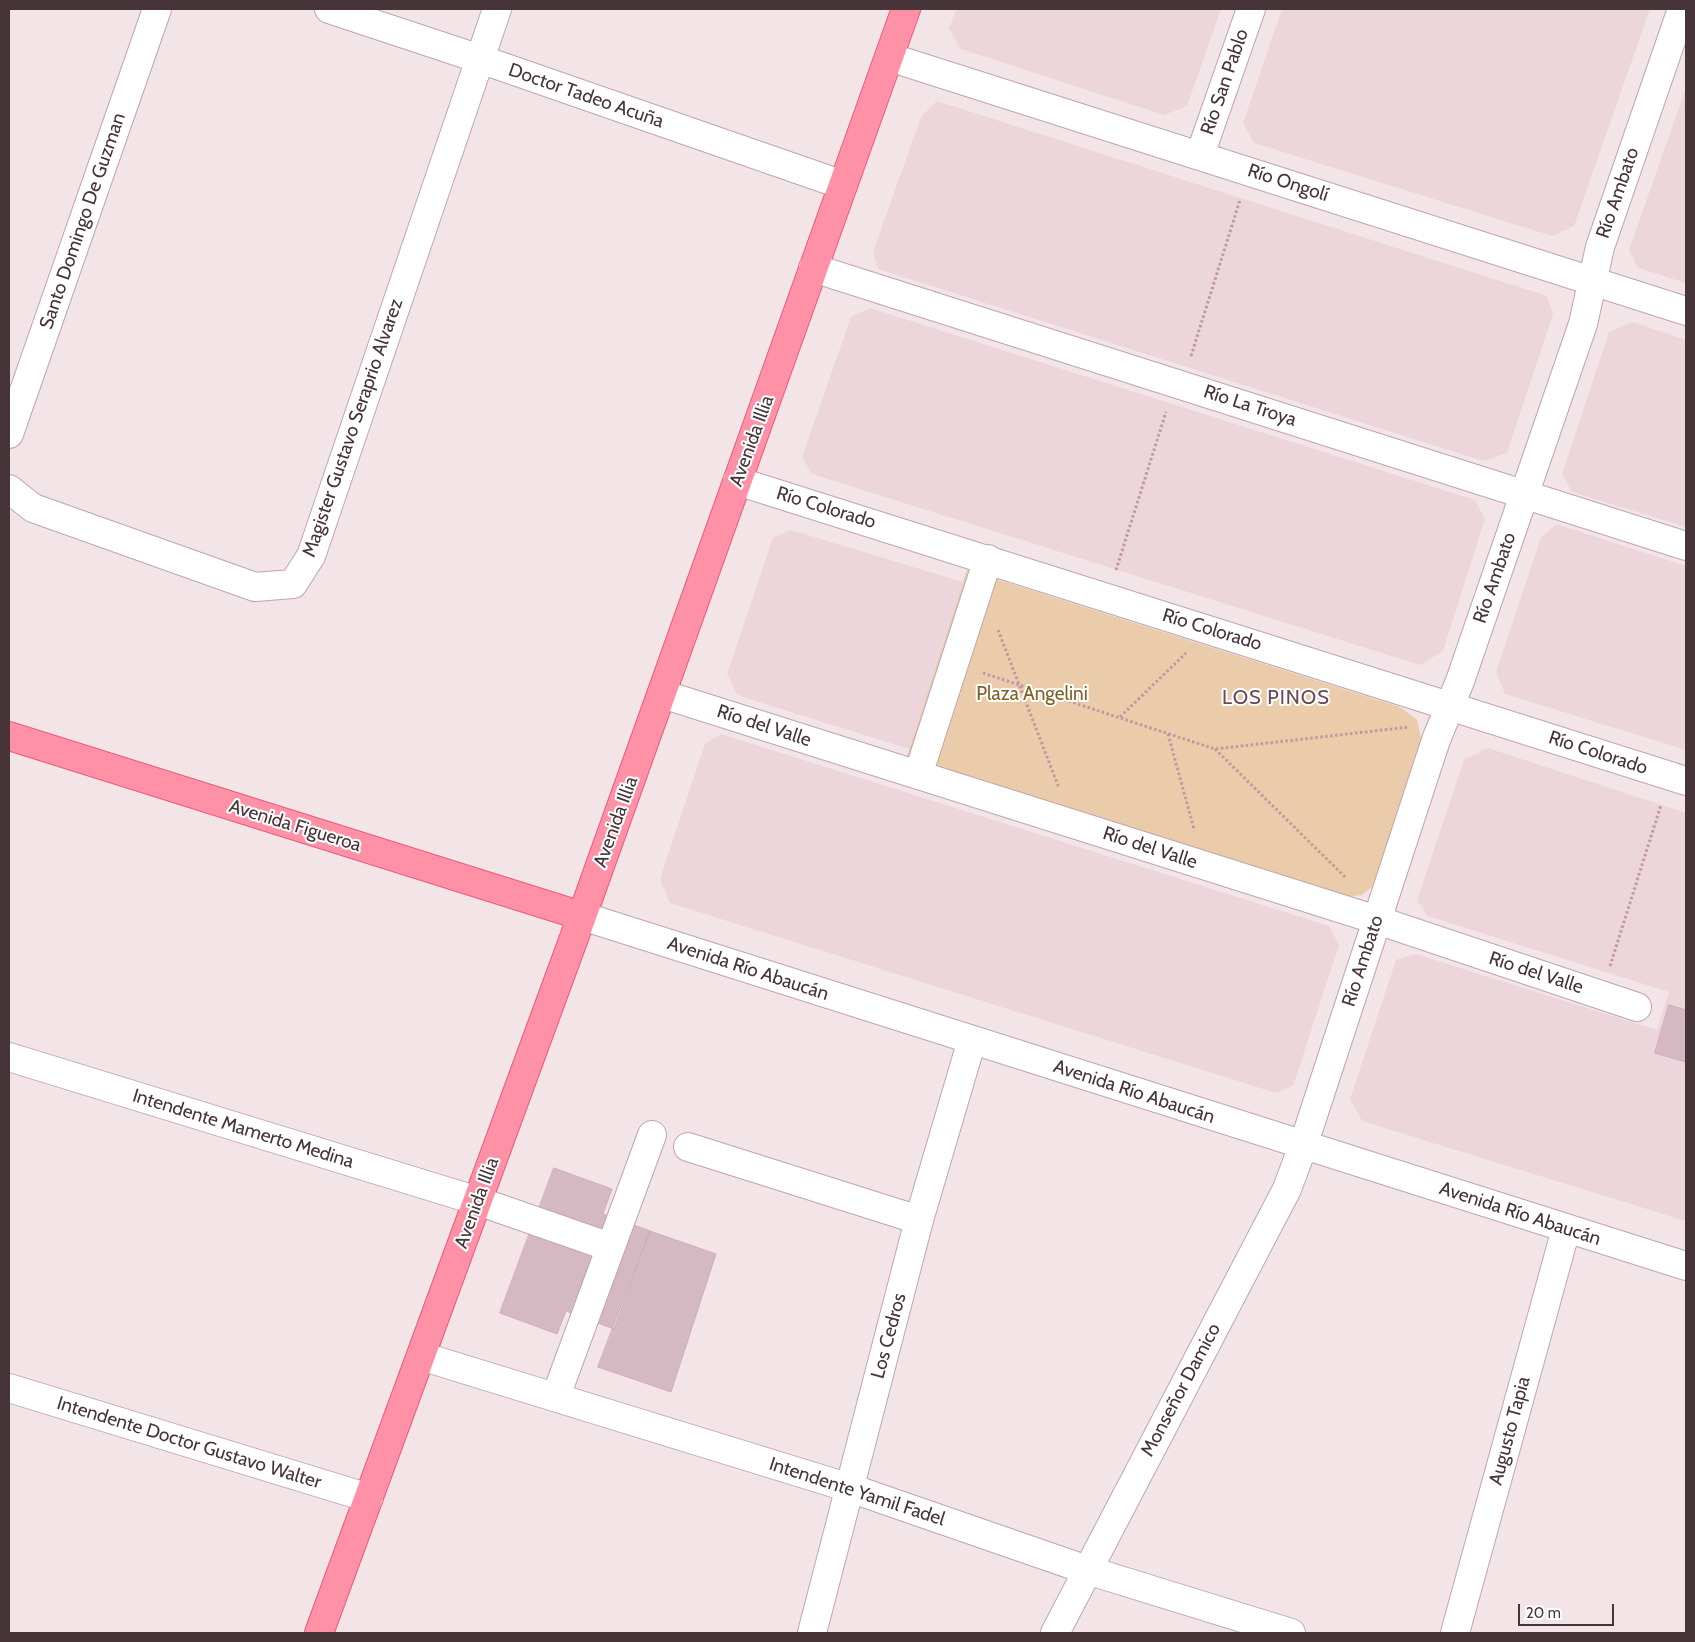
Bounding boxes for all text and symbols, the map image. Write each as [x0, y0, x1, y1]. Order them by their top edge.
street label: Río San Pablo [1196, 26, 1254, 138]
street label: Doctor Tadeo Acuña [505, 59, 667, 133]
street label: Santo Domingo De Guzman [35, 110, 131, 332]
street label: Río Ambato [1592, 145, 1644, 241]
street label: Río Ongolí [1245, 159, 1331, 207]
street label: Magister Gustavo Seraprio Alvarez [298, 296, 408, 560]
street label: Río La Troya [1201, 380, 1299, 432]
street label: Avenida Illia [725, 392, 779, 490]
street label: Río Colorado [774, 482, 878, 534]
street label: Río Ambato [1469, 530, 1521, 626]
street label: Río Colorado [1160, 604, 1264, 656]
park label: Plaza Angelini [976, 683, 1088, 705]
district label: LOS PINOS [1221, 686, 1331, 710]
street label: Río del Valle [714, 700, 814, 752]
street label: Río Colorado [1546, 726, 1650, 780]
street label: Avenida Illia [589, 773, 643, 871]
street label: Avenida Figueroa [226, 795, 364, 857]
street label: Río del Valle [1100, 822, 1200, 874]
street label: Río Ambato [1338, 912, 1388, 1010]
street label: Avenida Río Abaucán [664, 932, 832, 1006]
street label: Río del Valle [1486, 947, 1586, 999]
street label: Avenida Río Abaucán [1050, 1055, 1218, 1129]
street label: Intendente Mamerto Medina [130, 1084, 356, 1174]
street label: Avenida Illia [450, 1154, 504, 1252]
street label: Avenida Río Abaucán [1436, 1177, 1604, 1251]
street label: Los Cedros [867, 1291, 911, 1381]
street label: Monseñor Damico [1136, 1319, 1226, 1461]
street label: Augusto Tapia [1485, 1374, 1535, 1488]
street label: Intendente Doctor Gustavo Walter [54, 1392, 324, 1494]
street label: Intendente Yamil Fadel [766, 1453, 948, 1531]
scale bar [1520, 1594, 1616, 1626]
text: 20 m [1526, 1604, 1561, 1622]

